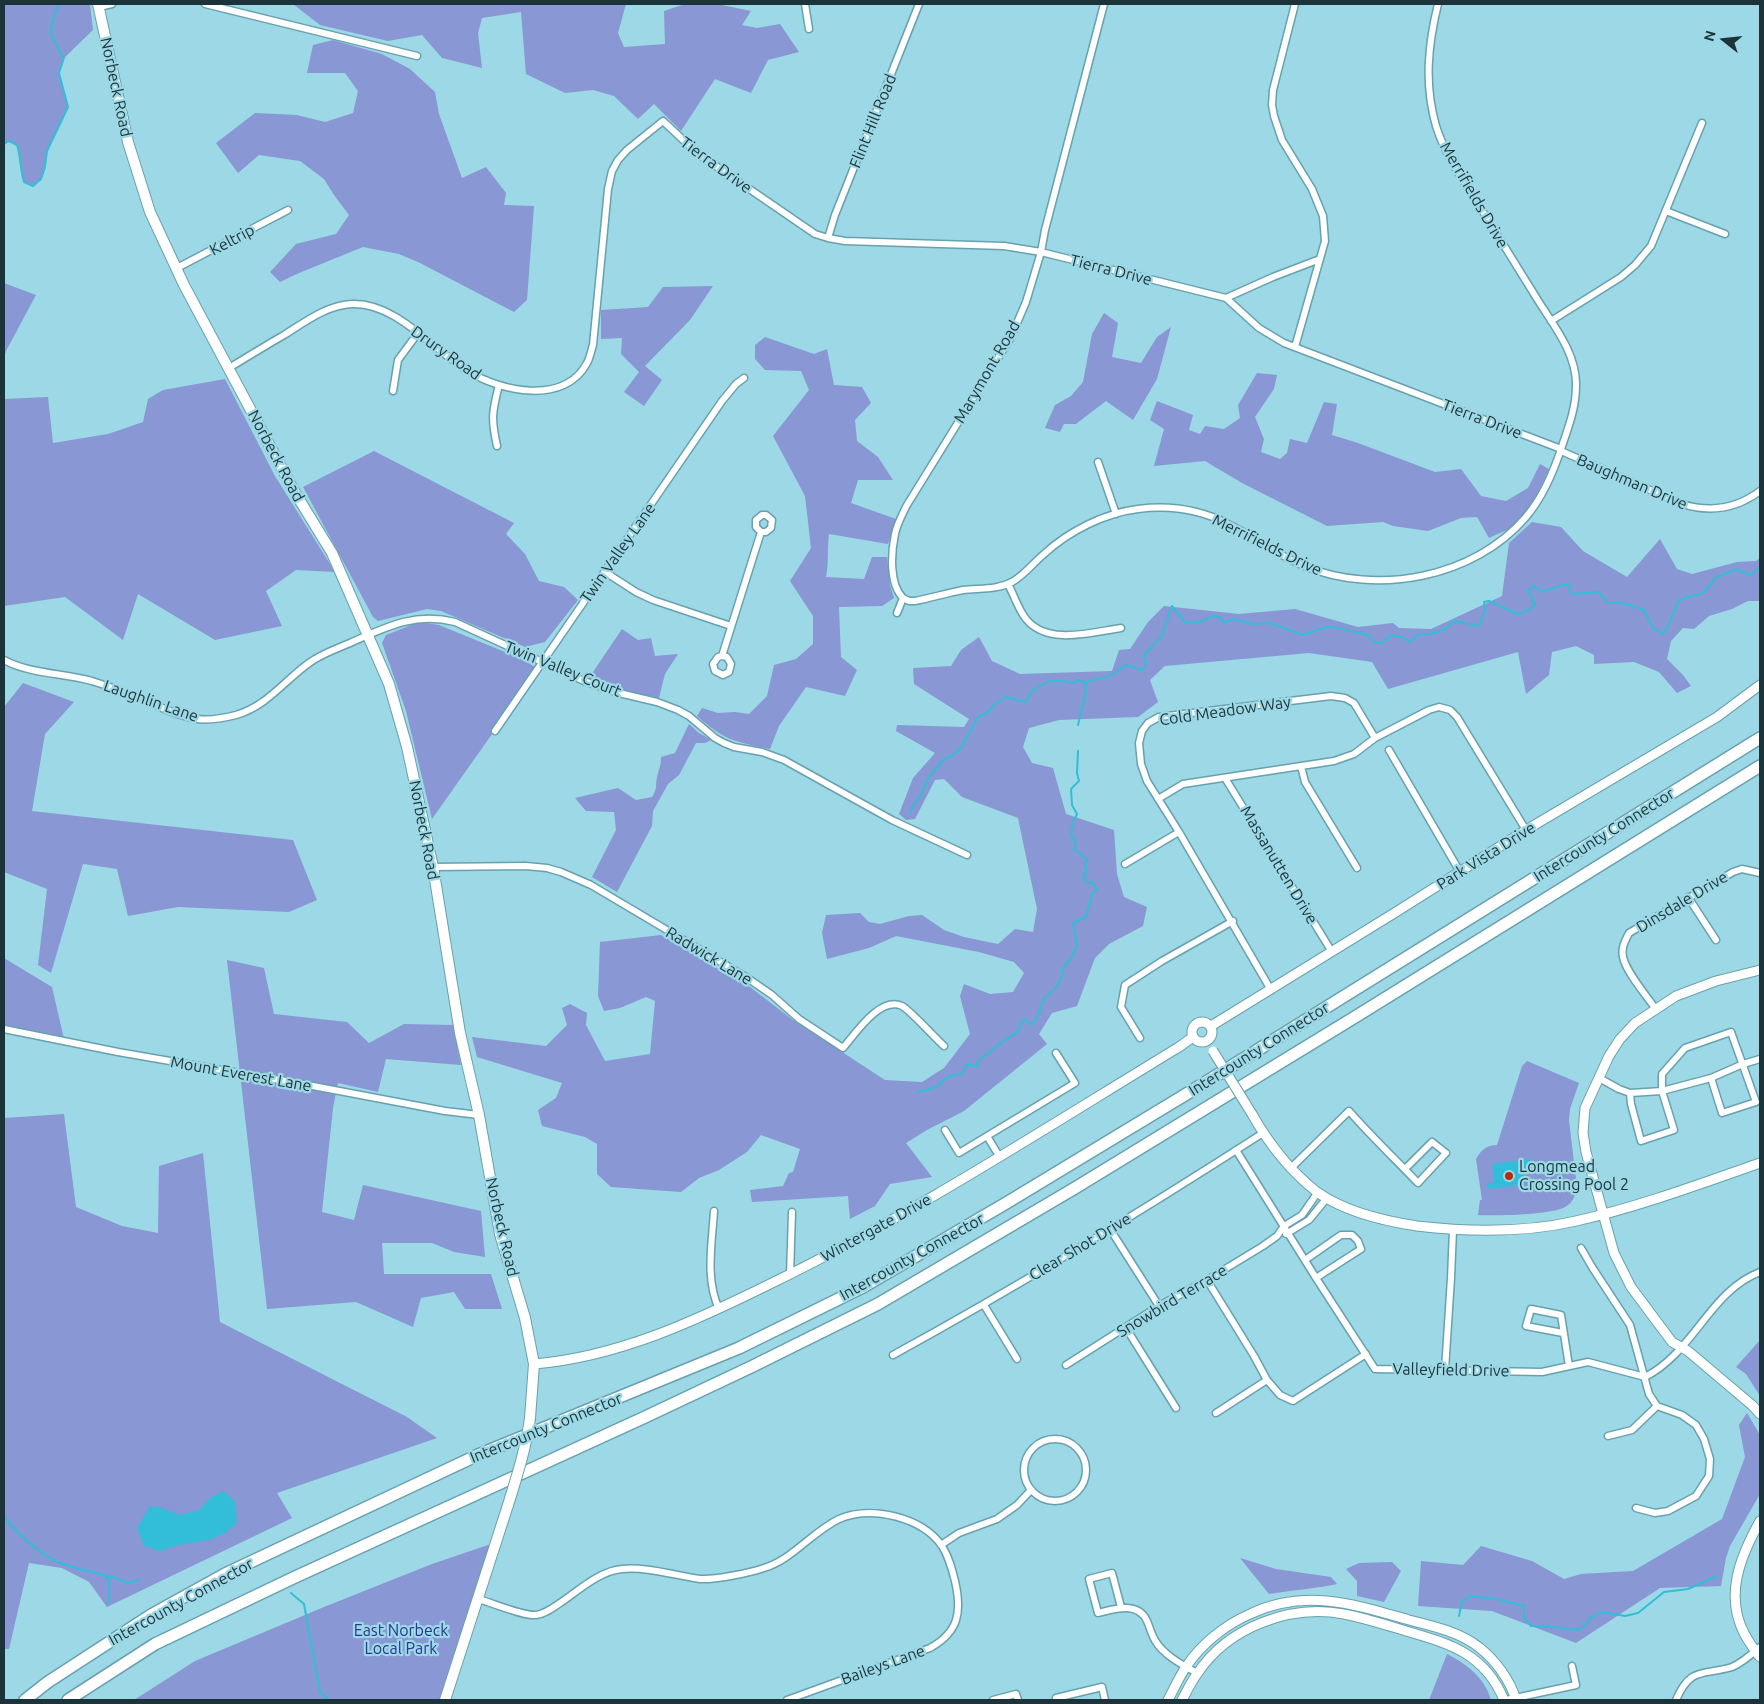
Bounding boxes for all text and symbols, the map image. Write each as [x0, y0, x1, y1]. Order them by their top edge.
north arrow [1699, 15, 1749, 65]
text: N [1700, 29, 1719, 43]
street label: Norbeck Road [96, 36, 136, 138]
street label: Flint Hill Road [845, 71, 901, 171]
street label: Tierra Drive [676, 133, 756, 197]
street label: Merrifields Drive [1436, 138, 1512, 252]
street label: Keltrip [206, 220, 258, 260]
street label: Tierra Drive [1068, 251, 1154, 289]
street label: Marymont Road [950, 317, 1024, 427]
street label: Drury Road [407, 322, 485, 384]
street label: Tierra Drive [1439, 395, 1525, 443]
street label: Norbeck Road [244, 407, 308, 505]
street label: Baughman Drive [1574, 450, 1690, 514]
street label: Twin Valley Lane [576, 499, 660, 607]
street label: Merrifields Drive [1209, 510, 1325, 580]
street label: Twin Valley Court [502, 637, 624, 701]
street label: Laughlin Lane [101, 676, 201, 726]
street label: Cold Meadow Way [1158, 692, 1292, 730]
street label: Norbeck Road [405, 779, 443, 881]
street label: Intercounty Connector [1530, 784, 1678, 886]
street label: Massanutten Drive [1236, 802, 1322, 928]
street label: Park Vista Drive [1433, 818, 1539, 894]
street label: Dinsdale Drive [1633, 867, 1731, 937]
street label: Radwick Lane [662, 923, 756, 989]
street label: Intercounty Connector [1185, 998, 1333, 1100]
street label: Mount Everest Lane [169, 1052, 313, 1096]
place label: Longmead Crossing Pool 2 [1519, 1157, 1629, 1195]
marker: Longmead Crossing Pool 2 [1503, 1170, 1515, 1182]
street label: Norbeck Road [481, 1176, 523, 1278]
street label: Wintergate Drive [817, 1190, 935, 1266]
street label: Intercounty Connector [836, 1209, 988, 1305]
street label: Clear Shot Drive [1026, 1209, 1134, 1285]
street label: Snowbird Terrace [1113, 1261, 1231, 1341]
street label: Valleyfield Drive [1392, 1359, 1510, 1381]
street label: Intercounty Connector [467, 1389, 625, 1467]
street label: Intercounty Connector [105, 1554, 257, 1650]
park label: East Norbeck Local Park [354, 1621, 448, 1659]
street label: Baileys Lane [838, 1641, 928, 1689]

